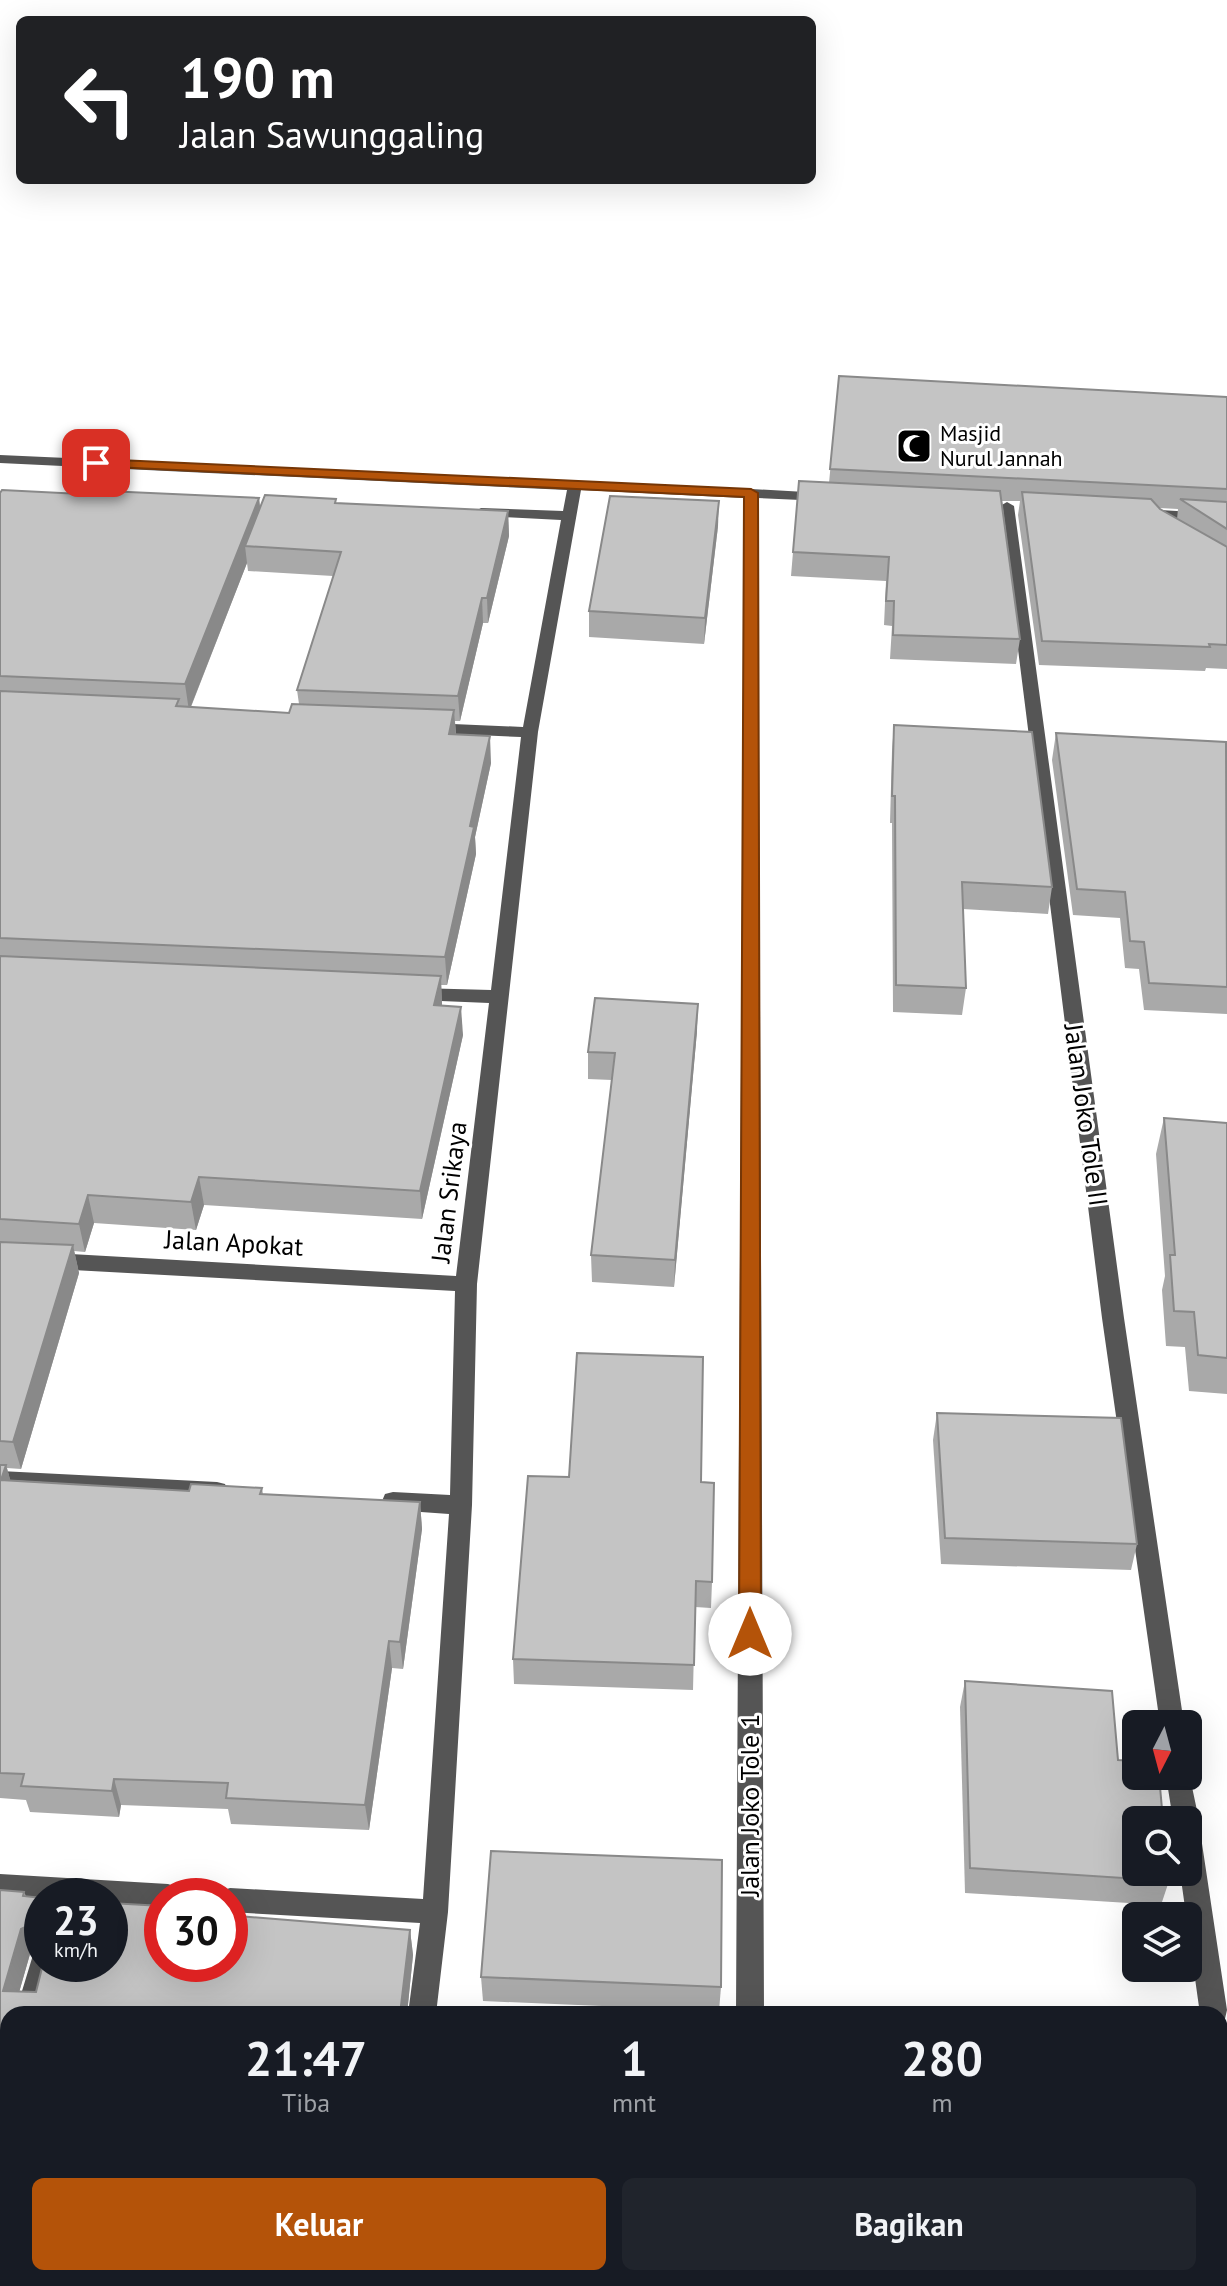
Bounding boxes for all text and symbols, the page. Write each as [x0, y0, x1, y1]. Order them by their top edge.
text: 190 m [180, 41, 335, 113]
icon: left [48, 48, 152, 152]
text: Jalan Sawunggaling [180, 111, 484, 158]
place label: Masjid Nurul Jannah [940, 419, 1063, 472]
mosque icon: Masjid Nurul Jannah [895, 427, 933, 465]
pin [62, 429, 130, 497]
icon: arrive [74, 441, 118, 485]
street label: Jalan Joko Tole II [1057, 1021, 1116, 1208]
street label: Jalan Srikaya [423, 1119, 474, 1265]
street label: Jalan Apokat [163, 1222, 304, 1263]
position arrow [708, 1592, 792, 1676]
north arrow [1122, 1710, 1202, 1790]
map controls [1122, 1710, 1202, 1982]
street label: Jalan Joko Tole 1 [733, 1714, 766, 1897]
button: search [1122, 1806, 1202, 1886]
speed limit sign: 30 [144, 1878, 248, 1982]
text: 23 [53, 1894, 99, 1946]
button: layers [1122, 1902, 1202, 1982]
text: km/h [54, 1937, 98, 1963]
text: 21:47 [245, 2027, 367, 2089]
text: 1 [620, 2027, 648, 2089]
text: 280 [901, 2027, 983, 2089]
text: Tiba [282, 2086, 330, 2119]
text: mnt [612, 2086, 656, 2119]
text: m [931, 2086, 953, 2119]
button: Keluar [32, 2178, 606, 2270]
button: Bagikan [622, 2178, 1196, 2270]

